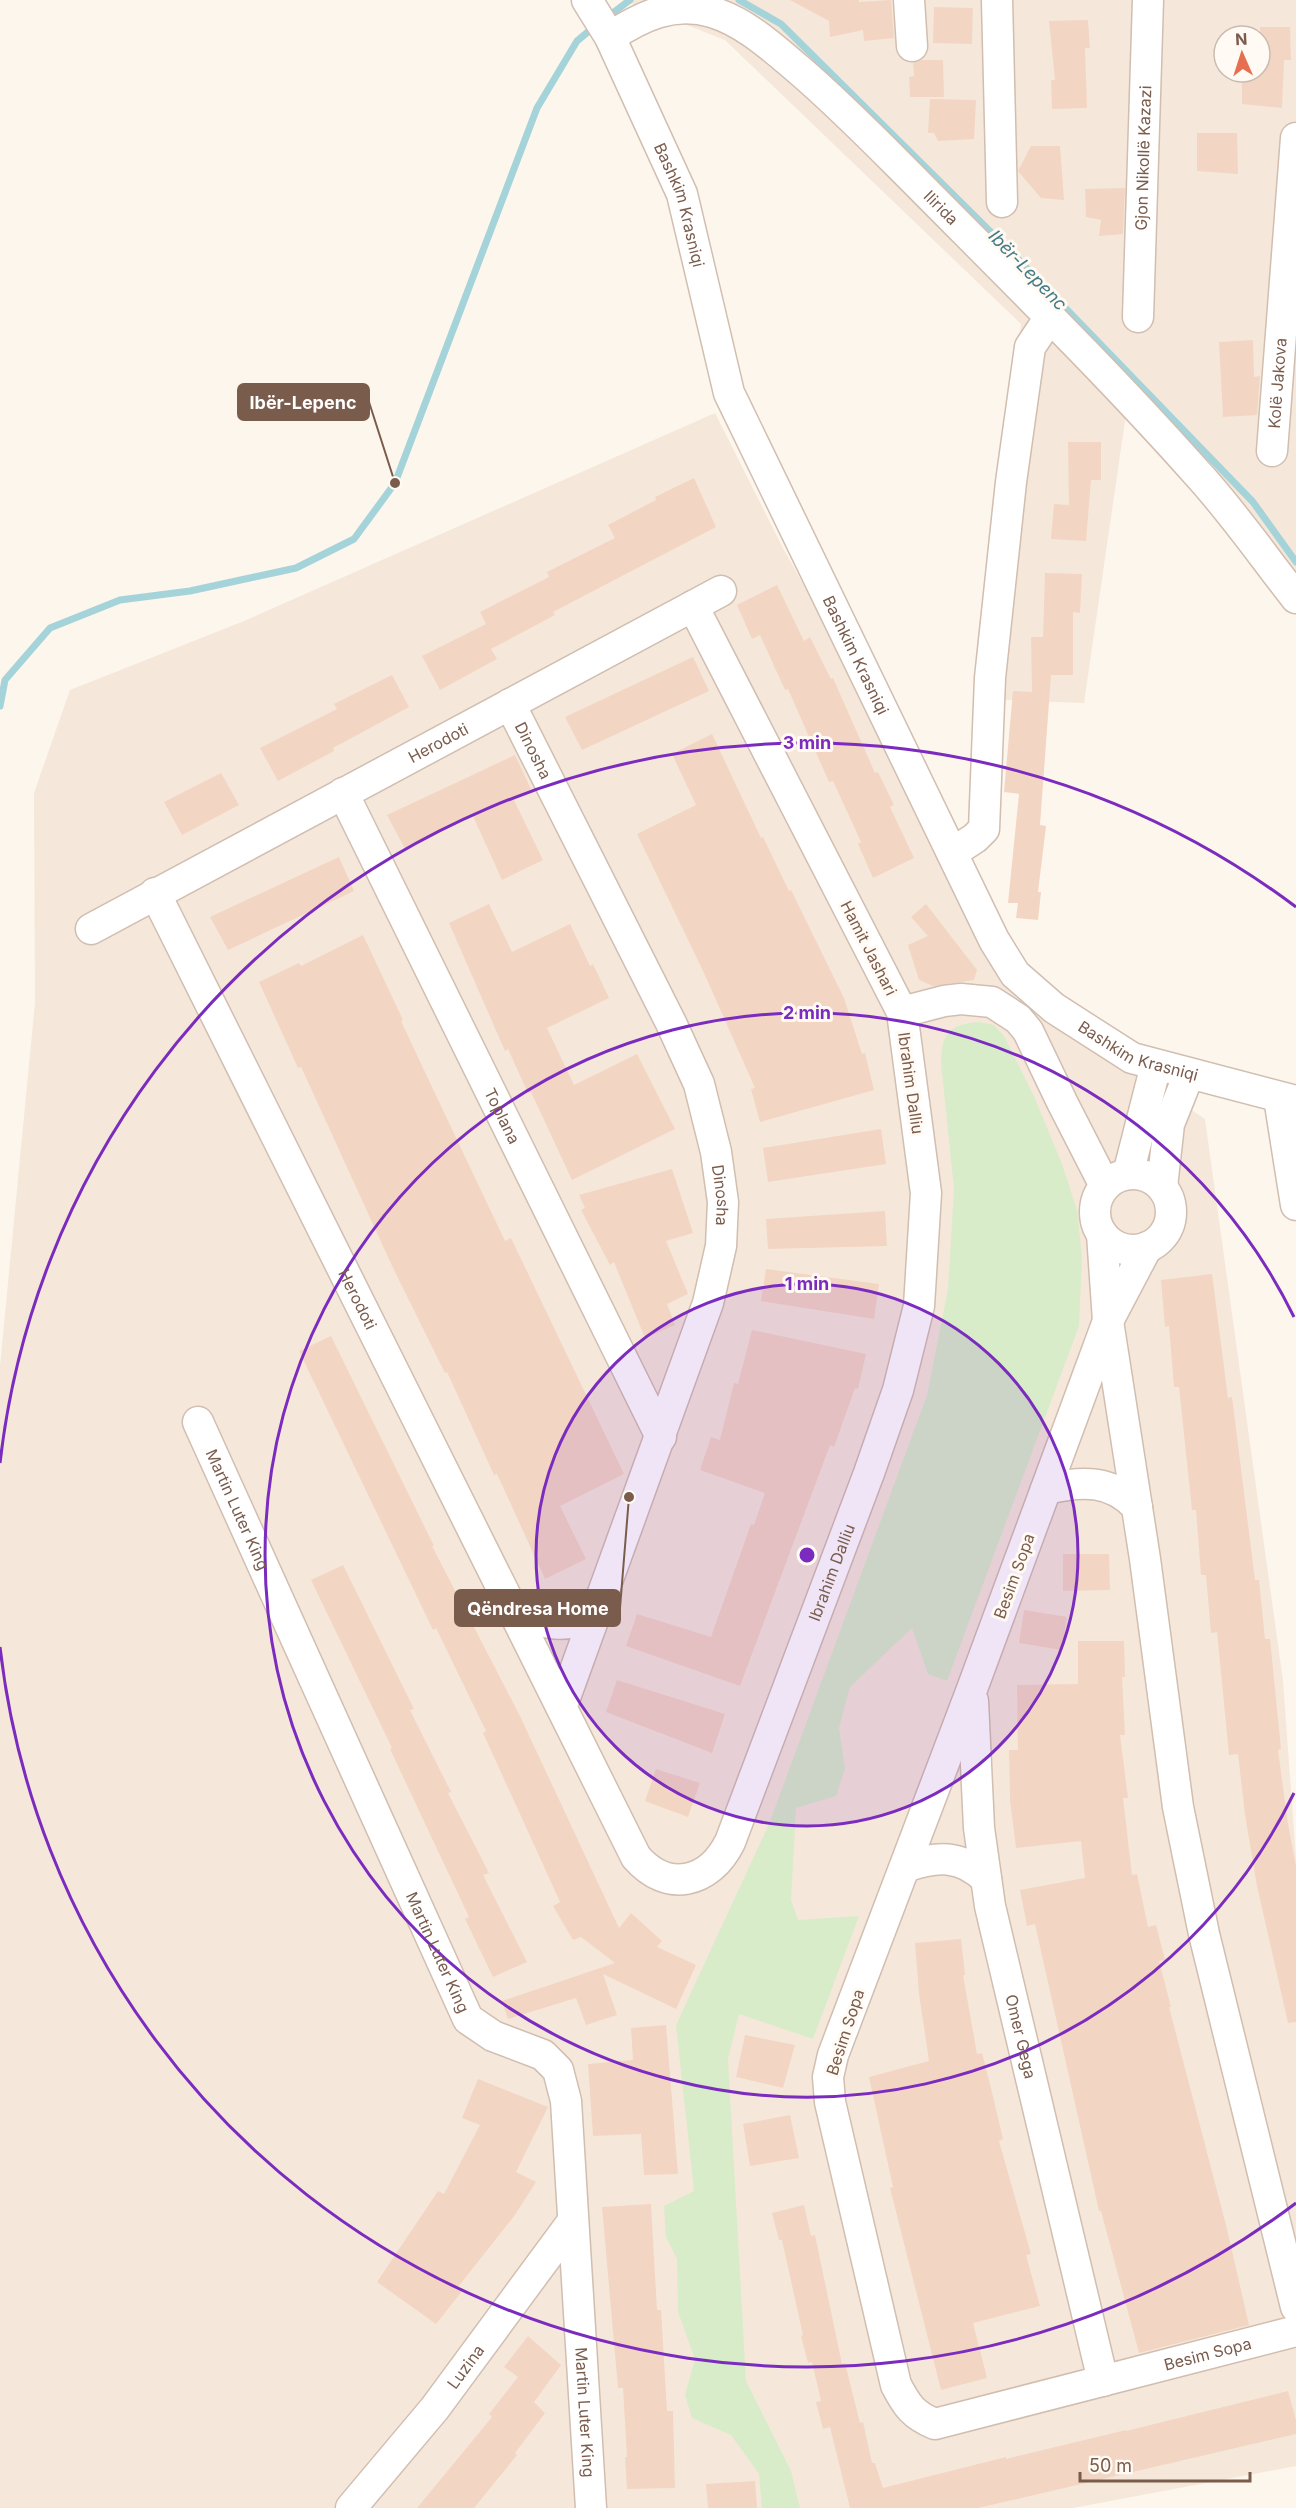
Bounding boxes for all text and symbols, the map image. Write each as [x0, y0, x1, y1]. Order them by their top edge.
north arrow [1212, 24, 1272, 84]
text: N [1235, 29, 1248, 49]
street label: Gjon Nikollë Kazazi [1131, 85, 1155, 231]
street label: Bashkim Krasniqi [650, 140, 709, 269]
street label: Ilirida [920, 186, 963, 229]
water label: Ibër-Lepenc [985, 225, 1071, 315]
street label: Kolë Jakova [1264, 337, 1291, 429]
callout: Ibër-Lepenc [238, 384, 369, 420]
text: Ibër-Lepenc [250, 392, 356, 413]
street label: Bashkim Krasniqi [819, 592, 893, 718]
street label: Herodoti [405, 719, 472, 767]
street label: Dinosha [511, 719, 556, 782]
text: 3 min [783, 732, 831, 753]
street label: Hamit Jashari [837, 897, 901, 999]
text: 2 min [783, 1002, 831, 1023]
street label: Bashkim Krasniqi [1075, 1016, 1200, 1085]
street label: Ibrahim Dalliu [894, 1031, 928, 1135]
street label: Toplana [480, 1085, 525, 1147]
street label: Dinosha [708, 1163, 733, 1226]
street label: Herodoti [334, 1266, 381, 1333]
text: 1 min [785, 1273, 829, 1294]
street label: Martin Luter King [202, 1446, 274, 1573]
street label: Ibrahim Dalliu [804, 1521, 859, 1624]
street label: Besim Sopa [989, 1531, 1039, 1621]
centre of rings [797, 1545, 817, 1565]
callout: Qëndresa Home [455, 1590, 620, 1626]
text: Qëndresa Home [467, 1598, 609, 1619]
street label: Martin Luter King [402, 1889, 474, 2016]
street label: Besim Sopa [822, 1986, 868, 2078]
street label: Omer Gega [1001, 1992, 1041, 2081]
street label: Besim Sopa [1162, 2333, 1253, 2375]
street label: Luzina [443, 2341, 488, 2393]
street label: Martin Luter King [571, 2347, 599, 2478]
scale bar [1080, 2445, 1250, 2483]
text: 50 m [1089, 2455, 1132, 2476]

